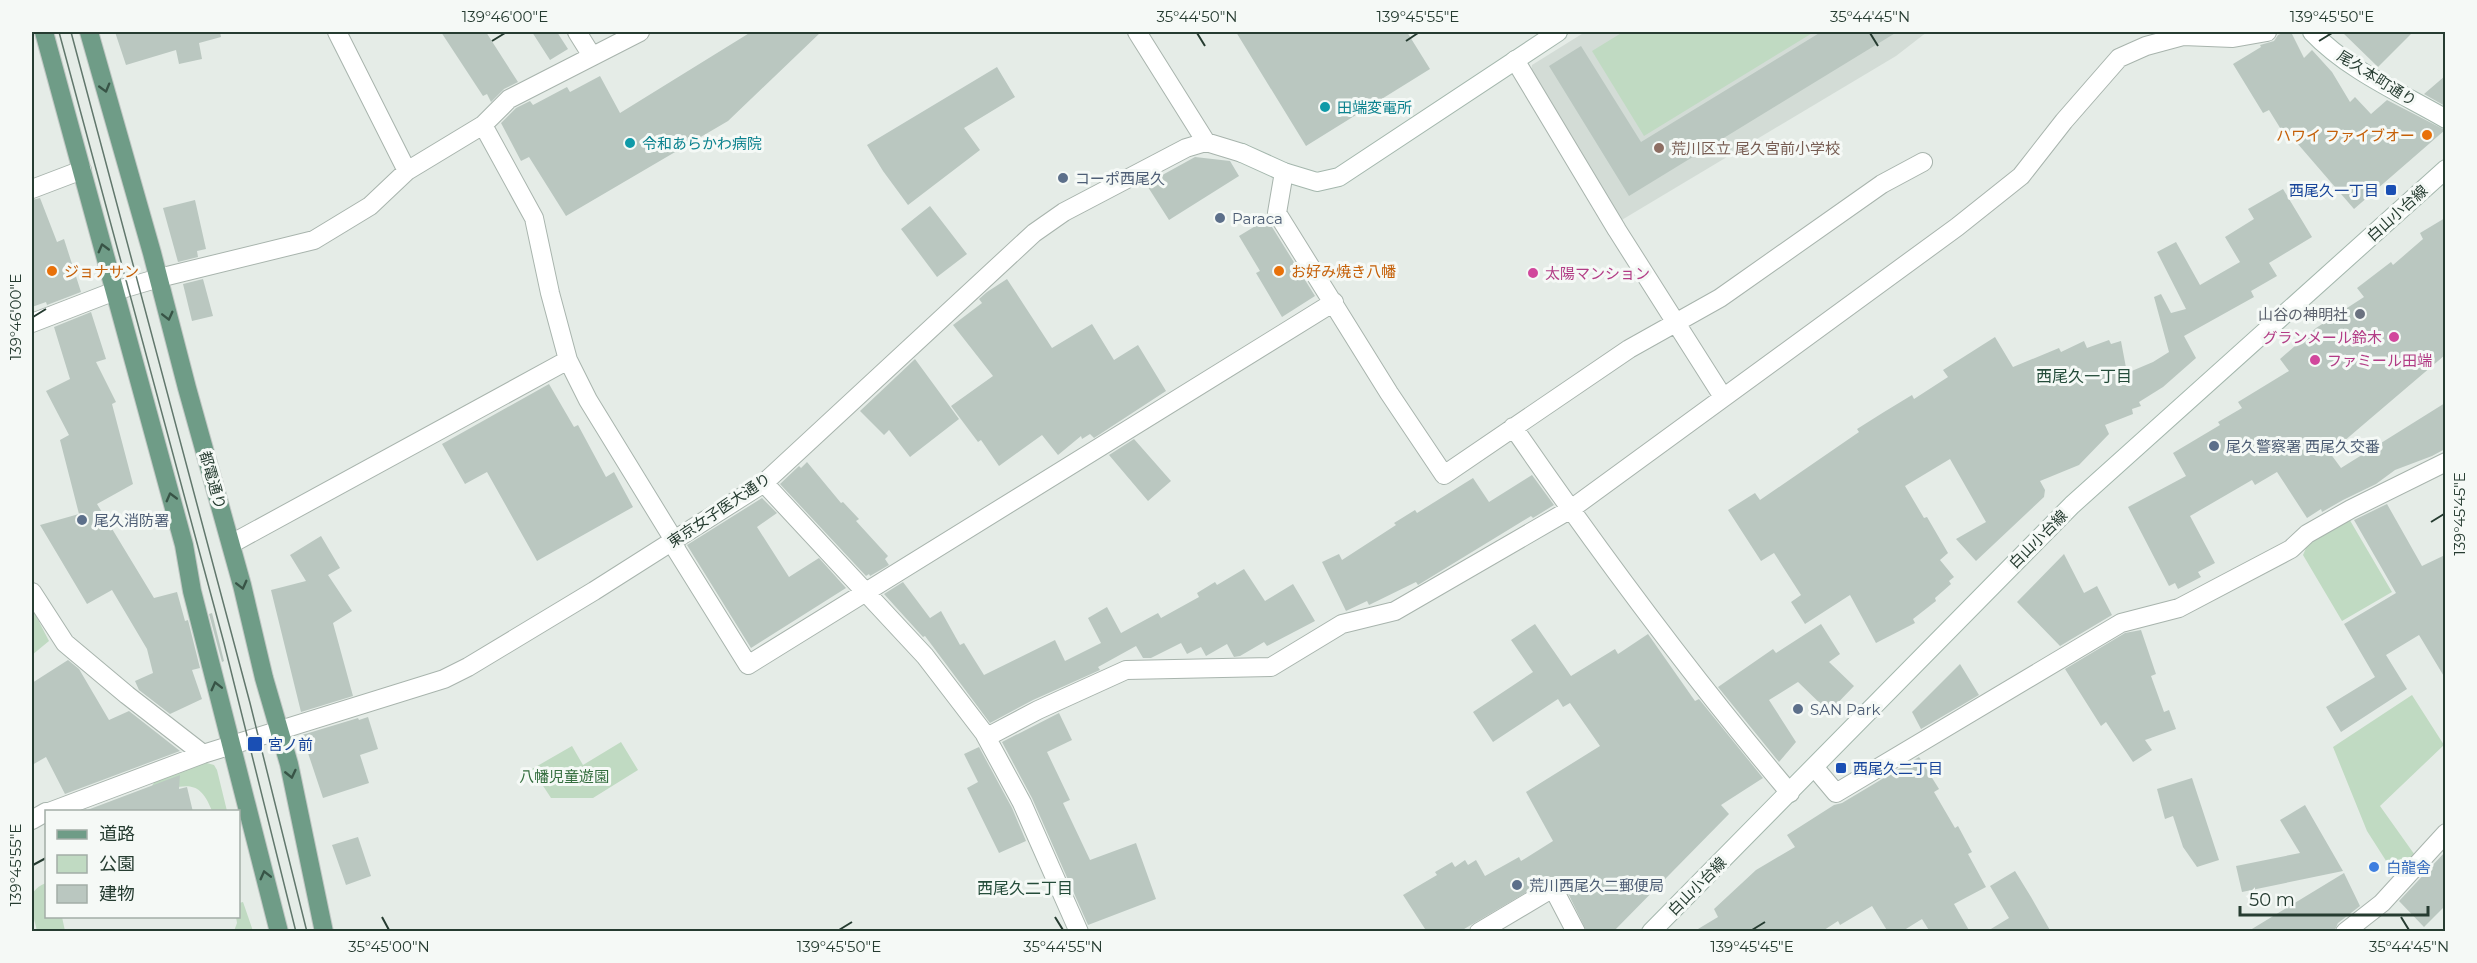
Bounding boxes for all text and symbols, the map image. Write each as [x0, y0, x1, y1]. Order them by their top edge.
text: 139°46'00"E [462, 7, 548, 26]
text: 35°44'50"N [1156, 7, 1238, 26]
text: 139°45'55"E [1377, 7, 1459, 26]
text: 35°44'45"N [1830, 7, 1910, 26]
text: 139°45'50"E [2290, 7, 2374, 26]
street label: 尾久本町通り [2334, 46, 2420, 110]
one-way arrow [98, 82, 110, 93]
place label: 田端変電所 [1337, 98, 1412, 117]
marker: 田端変電所 [1318, 100, 1332, 114]
place label: ハワイ ファイブオー [2276, 126, 2415, 145]
marker: ハワイ ファイブオー [2420, 128, 2434, 142]
place label: 令和あらかわ病院 [642, 134, 762, 153]
marker: 令和あらかわ病院 [623, 136, 637, 150]
place label: 荒川区立 尾久宮前小学校 [1671, 139, 1840, 158]
marker: 荒川区立 尾久宮前小学校 [1652, 141, 1666, 155]
place label: コーポ西尾久 [1075, 169, 1165, 188]
marker: コーポ西尾久 [1056, 171, 1070, 185]
place label: 西尾久一丁目 [2289, 181, 2379, 200]
street label: 白山小台線 [2363, 181, 2431, 245]
marker: 西尾久一丁目 [2384, 183, 2398, 197]
place label: Paraca [1232, 209, 1283, 228]
marker: Paraca [1213, 211, 1227, 225]
one-way arrow [98, 243, 110, 254]
place label: ジョナサン [64, 262, 139, 281]
place label: お好み焼き八幡 [1291, 262, 1396, 281]
marker: ジョナサン [45, 264, 59, 278]
marker: お好み焼き八幡 [1272, 264, 1286, 278]
place label: 太陽マンション [1545, 264, 1650, 283]
marker: 太陽マンション [1526, 266, 1540, 280]
text: 139°46'00"E [6, 274, 25, 360]
place label: 山谷の神明社 [2258, 305, 2348, 324]
marker: 山谷の神明社 [2353, 307, 2367, 321]
one-way arrow [161, 311, 174, 321]
place label: グランメール鈴木 [2262, 328, 2382, 347]
marker: グランメール鈴木 [2387, 330, 2401, 344]
place label: ファミール田端 [2327, 351, 2432, 370]
marker: ファミール田端 [2308, 353, 2322, 367]
district label: 西尾久一丁目 [2036, 367, 2132, 386]
place label: 尾久警察署 西尾久交番 [2226, 437, 2380, 456]
marker: 尾久警察署 西尾久交番 [2207, 439, 2221, 453]
street label: 都電通り [196, 449, 230, 511]
street label: 東京女子医大通り [664, 469, 774, 551]
text: 139°45'45"E [2450, 472, 2469, 556]
one-way arrow [166, 492, 178, 502]
street label: 白山小台線 [2005, 506, 2071, 572]
place label: 尾久消防署 [94, 511, 169, 530]
marker: 尾久消防署 [75, 513, 89, 527]
one-way arrow [235, 580, 247, 590]
one-way arrow [211, 681, 223, 692]
place label: SAN Park [1810, 700, 1880, 719]
marker: SAN Park [1791, 702, 1805, 716]
marker: 宮ノ前 [246, 735, 264, 753]
place label: 宮ノ前 [268, 735, 313, 754]
place label: 西尾久二丁目 [1853, 759, 1943, 778]
marker: 西尾久二丁目 [1834, 761, 1848, 775]
park label: 八幡児童遊園 [519, 767, 609, 786]
one-way arrow [284, 769, 297, 779]
legend [45, 810, 240, 918]
text: 道路 [99, 823, 135, 845]
text: 139°45'55"E [6, 824, 25, 906]
text: 公園 [99, 853, 135, 875]
street label: 白山小台線 [1664, 853, 1730, 919]
place label: 白龍舎 [2386, 858, 2431, 877]
marker: 白龍舎 [2367, 860, 2381, 874]
one-way arrow [260, 870, 273, 880]
place label: 荒川西尾久二郵便局 [1529, 876, 1664, 895]
marker: 荒川西尾久二郵便局 [1510, 878, 1524, 892]
district label: 西尾久二丁目 [977, 879, 1073, 898]
scale bar [2240, 879, 2428, 917]
text: 建物 [99, 883, 135, 905]
text: 50 m [2249, 889, 2295, 911]
text: 35°45'00"N [348, 937, 430, 956]
text: 139°45'50"E [797, 937, 881, 956]
text: 35°44'55"N [1023, 937, 1103, 956]
text: 139°45'45"E [1710, 937, 1794, 956]
text: 35°44'45"N [2369, 937, 2449, 956]

